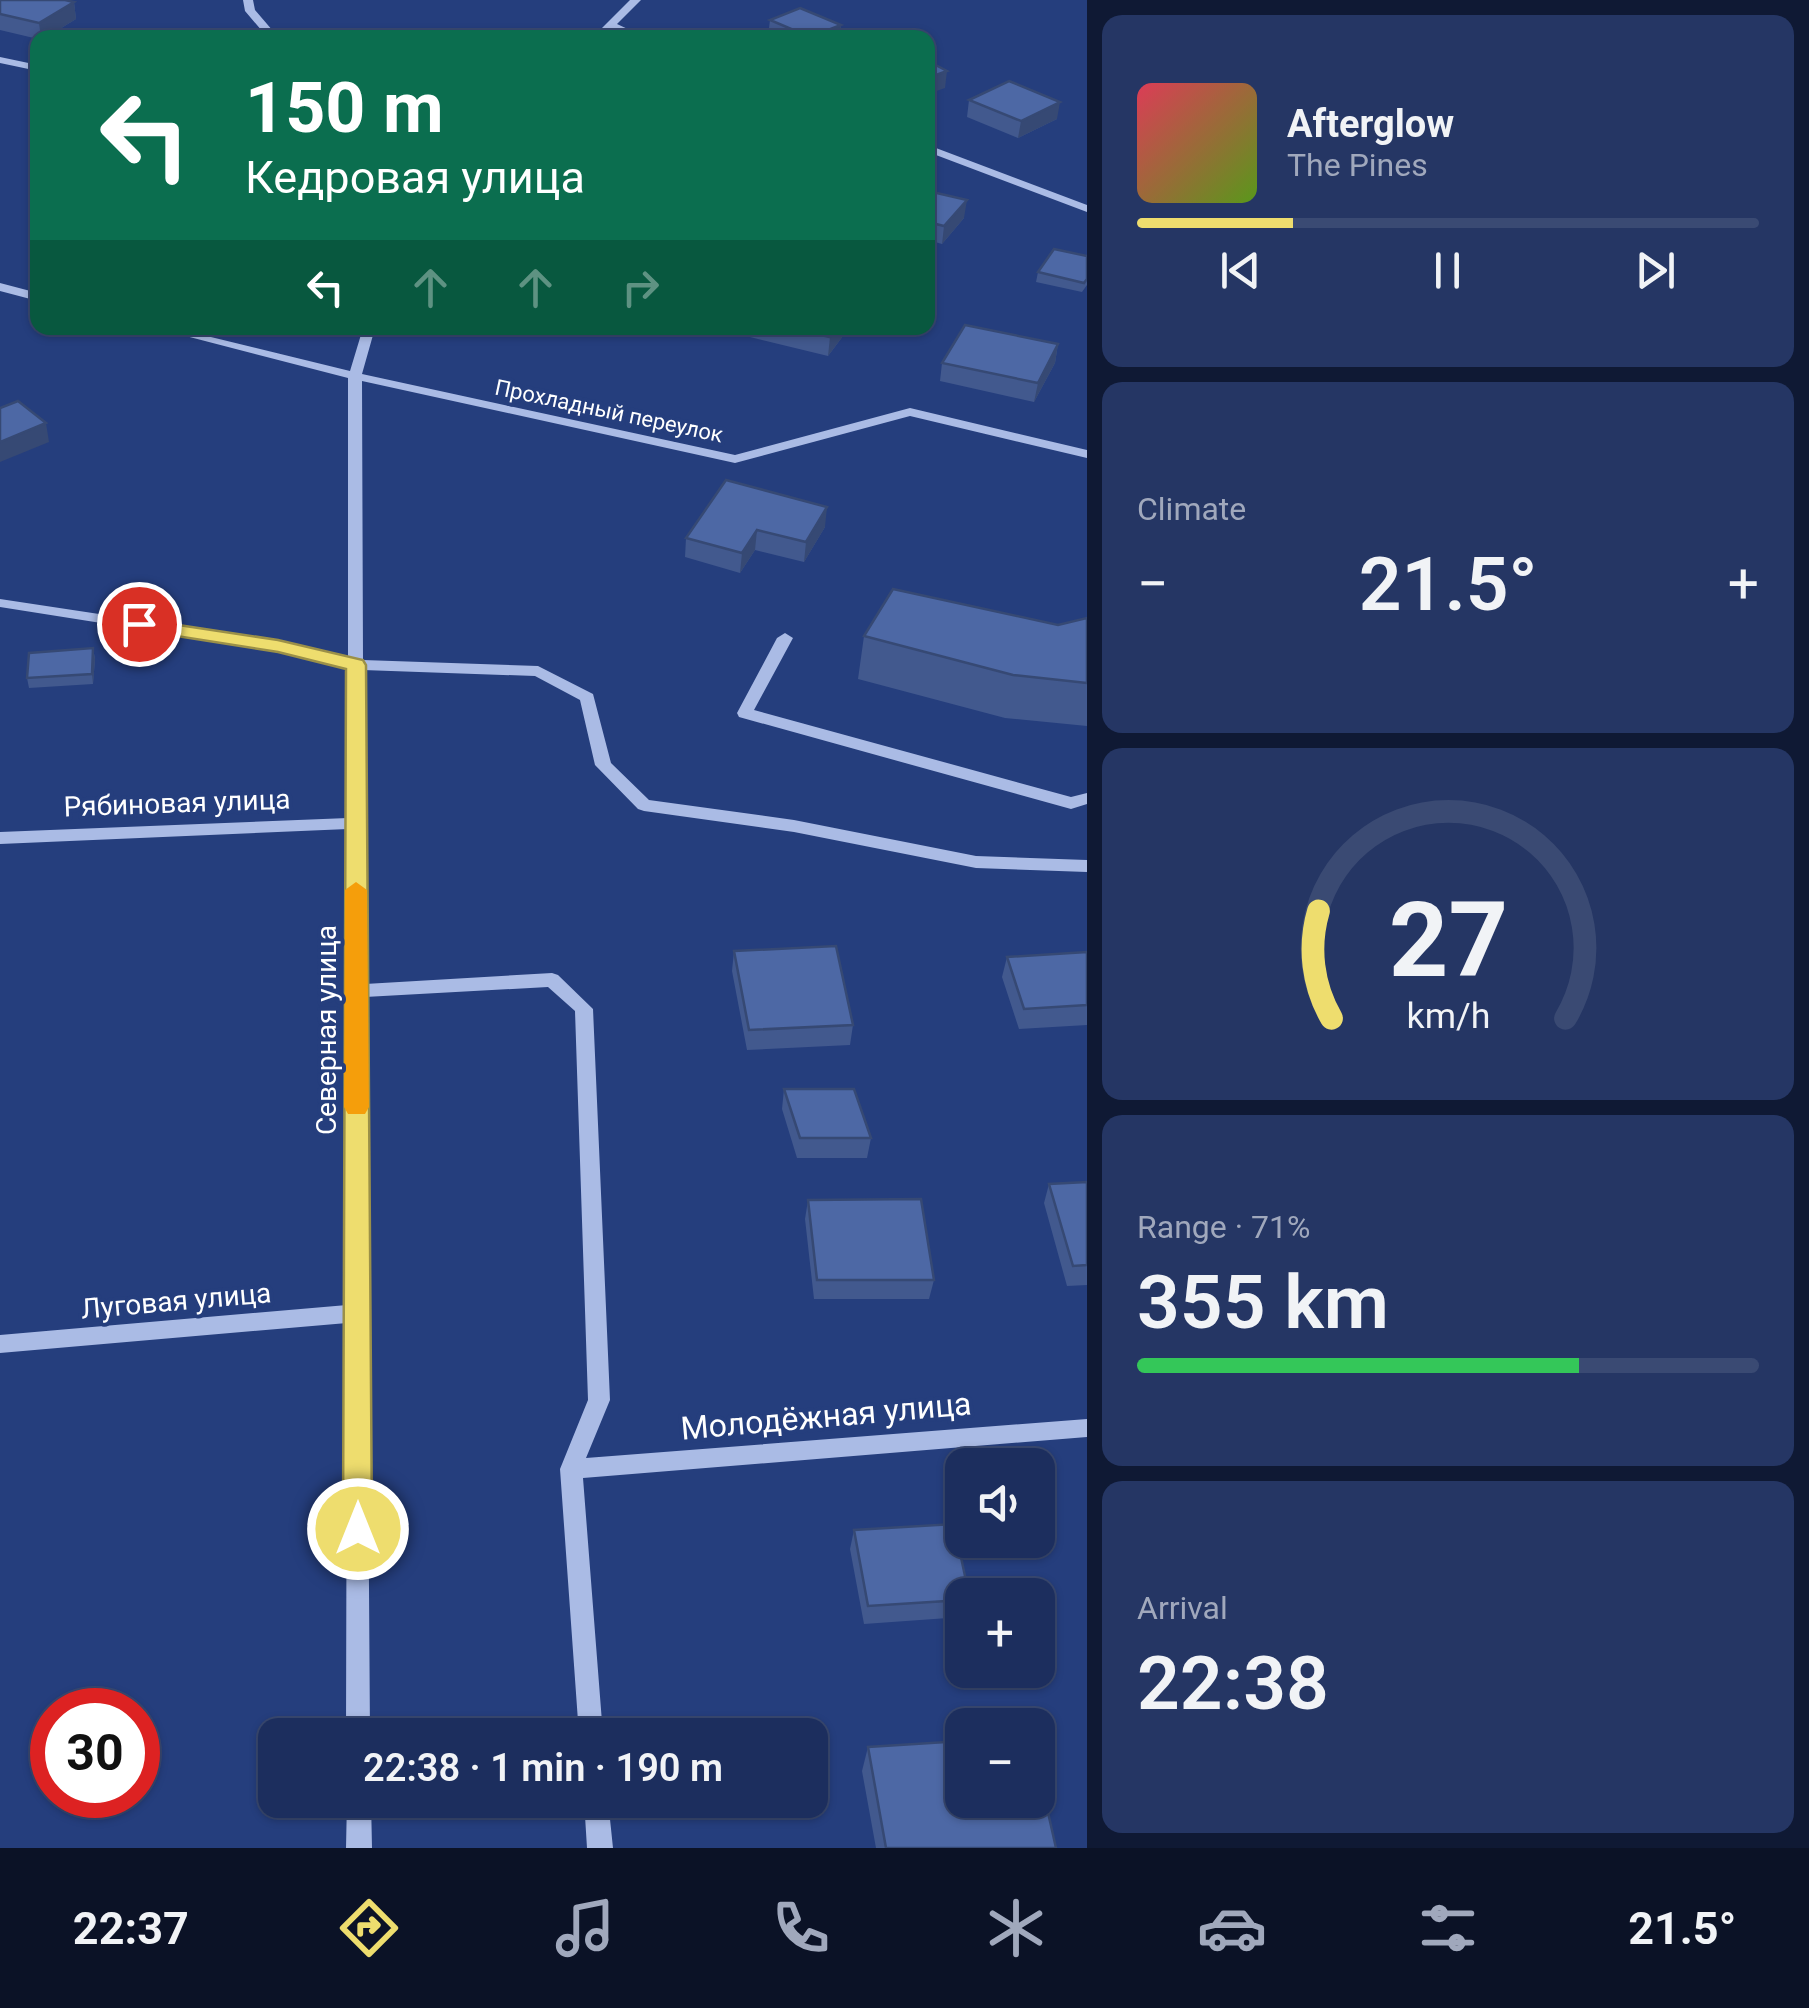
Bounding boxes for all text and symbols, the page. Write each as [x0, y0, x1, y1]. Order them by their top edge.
text: 150 m [245, 67, 444, 149]
icon: left [80, 70, 210, 200]
text: Afterglow [1287, 102, 1454, 146]
text: The Pines [1287, 146, 1428, 184]
text: Кедровая улица [245, 151, 585, 204]
icon: previous [1213, 243, 1268, 298]
icon: pause [1420, 243, 1475, 298]
icon: next [1628, 243, 1683, 298]
icon: left [298, 260, 353, 315]
icon: ahead [403, 260, 458, 315]
icon: ahead [508, 260, 563, 315]
icon: right [613, 260, 668, 315]
street label: Прохладный переулок [493, 375, 725, 447]
text: Climate [1137, 490, 1246, 528]
text: 21.5° [1359, 540, 1538, 628]
text: − [1137, 552, 1168, 616]
text: + [1728, 552, 1759, 616]
pin [97, 582, 182, 667]
icon: arrive [112, 597, 167, 652]
street label: Рябиновая улица [63, 783, 291, 823]
text: 27 [1388, 880, 1508, 1001]
street label: Северная улица [310, 925, 343, 1135]
text: km/h [1406, 995, 1490, 1037]
text: Range · 71% [1137, 1208, 1310, 1246]
text: 355 km [1137, 1258, 1389, 1346]
street label: Луговая улица [79, 1276, 273, 1326]
street label: Молодёжная улица [679, 1384, 973, 1448]
map controls [945, 1448, 1055, 1818]
button: sound [945, 1448, 1055, 1558]
position arrow [306, 1477, 410, 1581]
button: + [945, 1578, 1055, 1688]
text: Arrival [1137, 1589, 1228, 1627]
text: 22:38 [1137, 1639, 1329, 1727]
speed limit sign: 30 [30, 1688, 160, 1818]
button: − [945, 1708, 1055, 1818]
text: 22:38 · 1 min · 190 m [363, 1746, 723, 1790]
icon: directions [334, 1893, 404, 1963]
icon: music [550, 1893, 620, 1963]
icon: phone [766, 1893, 836, 1963]
icon: climate [981, 1893, 1051, 1963]
icon: car [1197, 1893, 1267, 1963]
icon: filters [1413, 1893, 1483, 1963]
text: 22:37 [73, 1902, 189, 1955]
text: 21.5° [1628, 1902, 1736, 1955]

